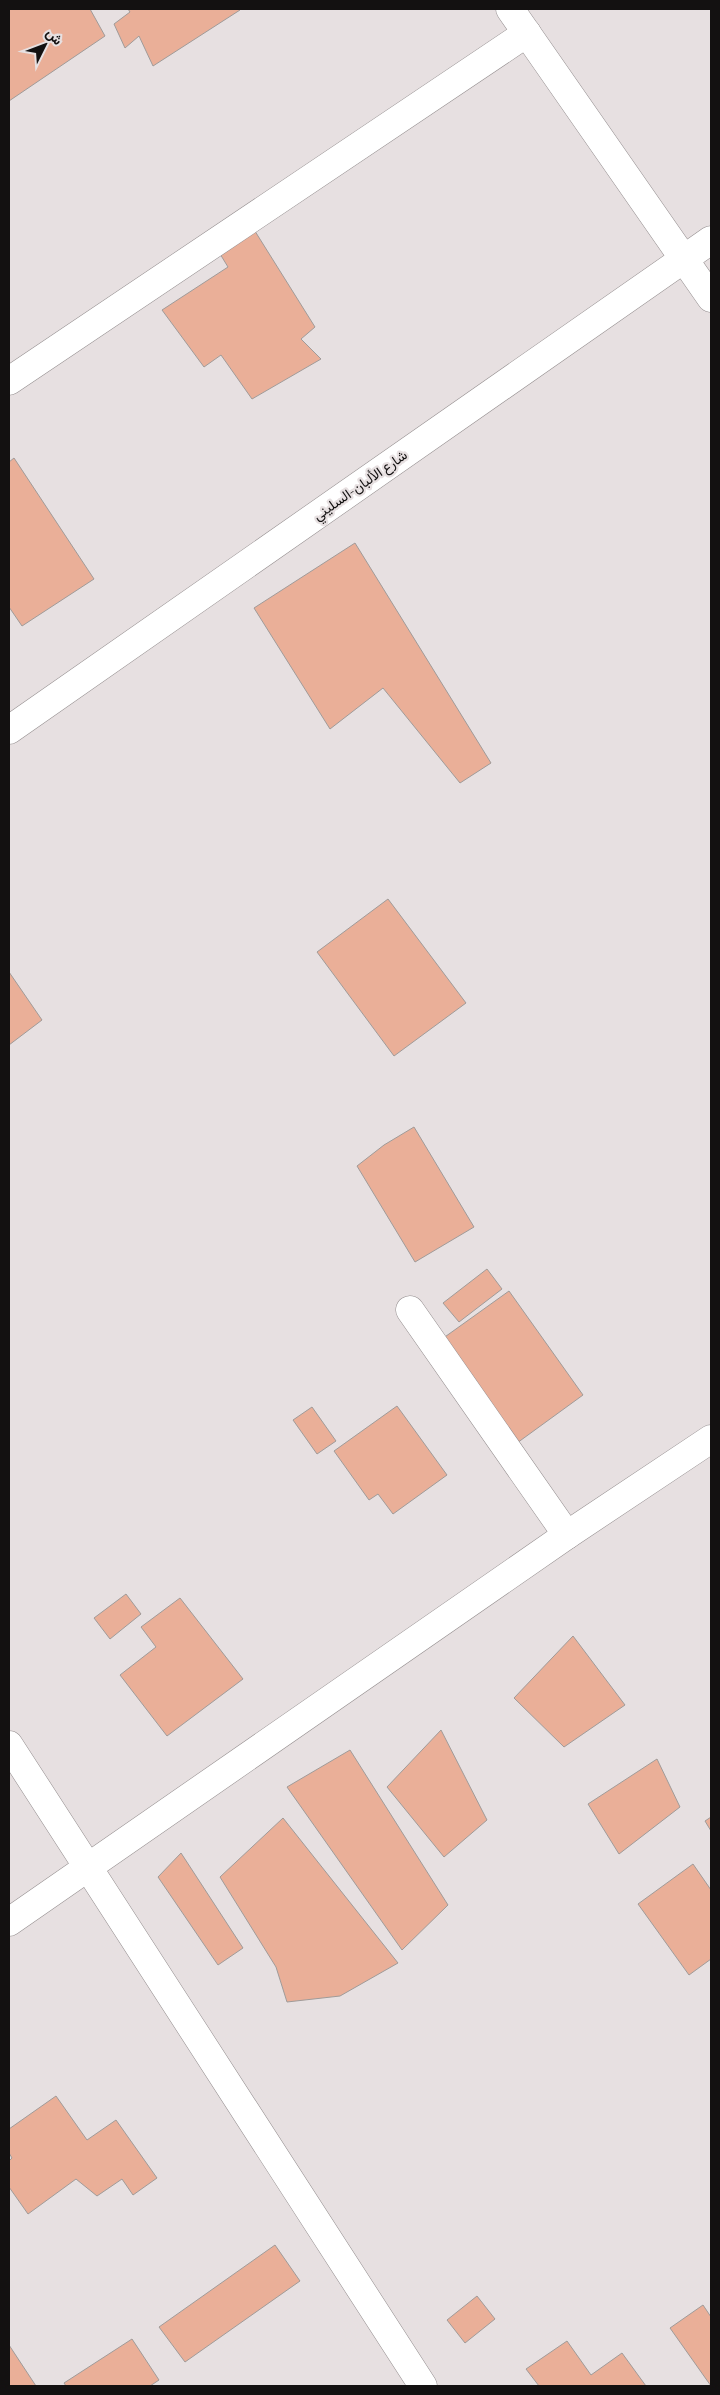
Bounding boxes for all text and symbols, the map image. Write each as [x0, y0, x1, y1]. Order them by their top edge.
north arrow [20, 20, 70, 70]
text: ش [42, 25, 66, 49]
street label: شارع الألبان-السليني [310, 447, 412, 527]

